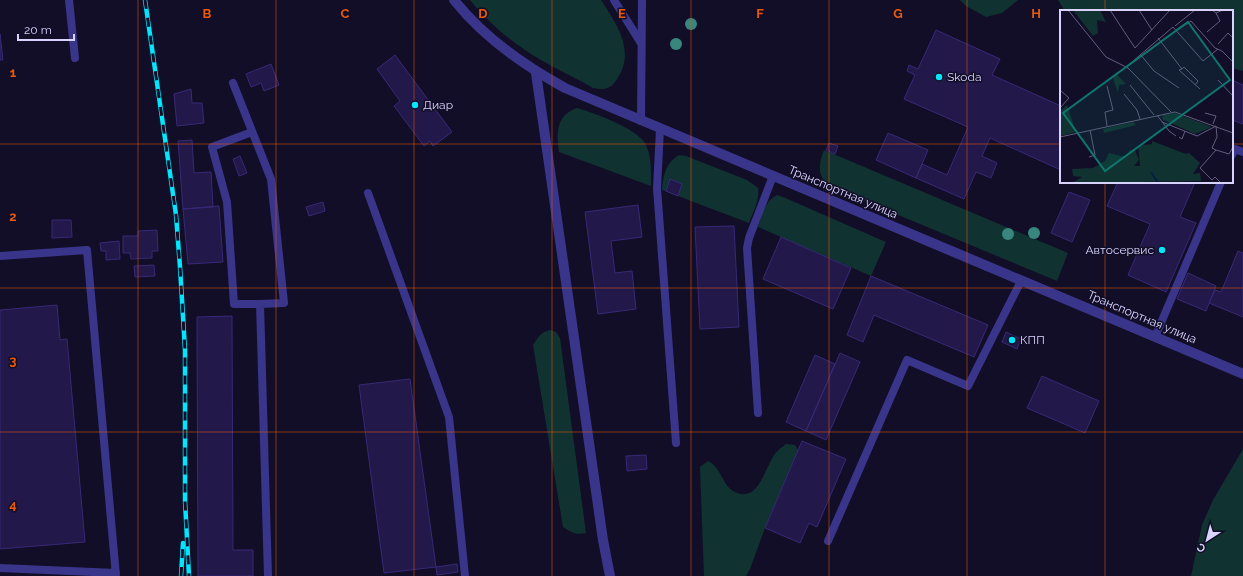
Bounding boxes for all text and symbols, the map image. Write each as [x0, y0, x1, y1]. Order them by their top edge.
text: B [203, 6, 212, 21]
text: C [341, 6, 350, 21]
text: D [478, 6, 488, 21]
text: E [618, 6, 626, 21]
text: F [756, 6, 764, 21]
text: G [893, 6, 903, 21]
text: H [1031, 6, 1041, 21]
inset map [1060, 10, 1233, 183]
scale bar [18, 16, 74, 42]
text: 20 m [24, 23, 52, 37]
text: 1 [10, 65, 17, 80]
place label: Skoda [947, 70, 981, 84]
marker: Skoda [934, 72, 944, 82]
place label: Диар [423, 98, 453, 112]
marker: Диар [410, 100, 420, 110]
street label: Транспортная улица [786, 163, 900, 221]
text: 2 [9, 209, 17, 224]
place label: Автосервис [1086, 243, 1154, 257]
marker: Автосервис [1157, 245, 1167, 255]
street label: Транспортная улица [1085, 288, 1199, 346]
place label: КПП [1020, 333, 1045, 347]
marker: КПП [1007, 335, 1017, 345]
text: 3 [9, 353, 17, 368]
text: 4 [9, 497, 17, 512]
north arrow [1187, 520, 1227, 560]
text: С [1194, 540, 1208, 555]

